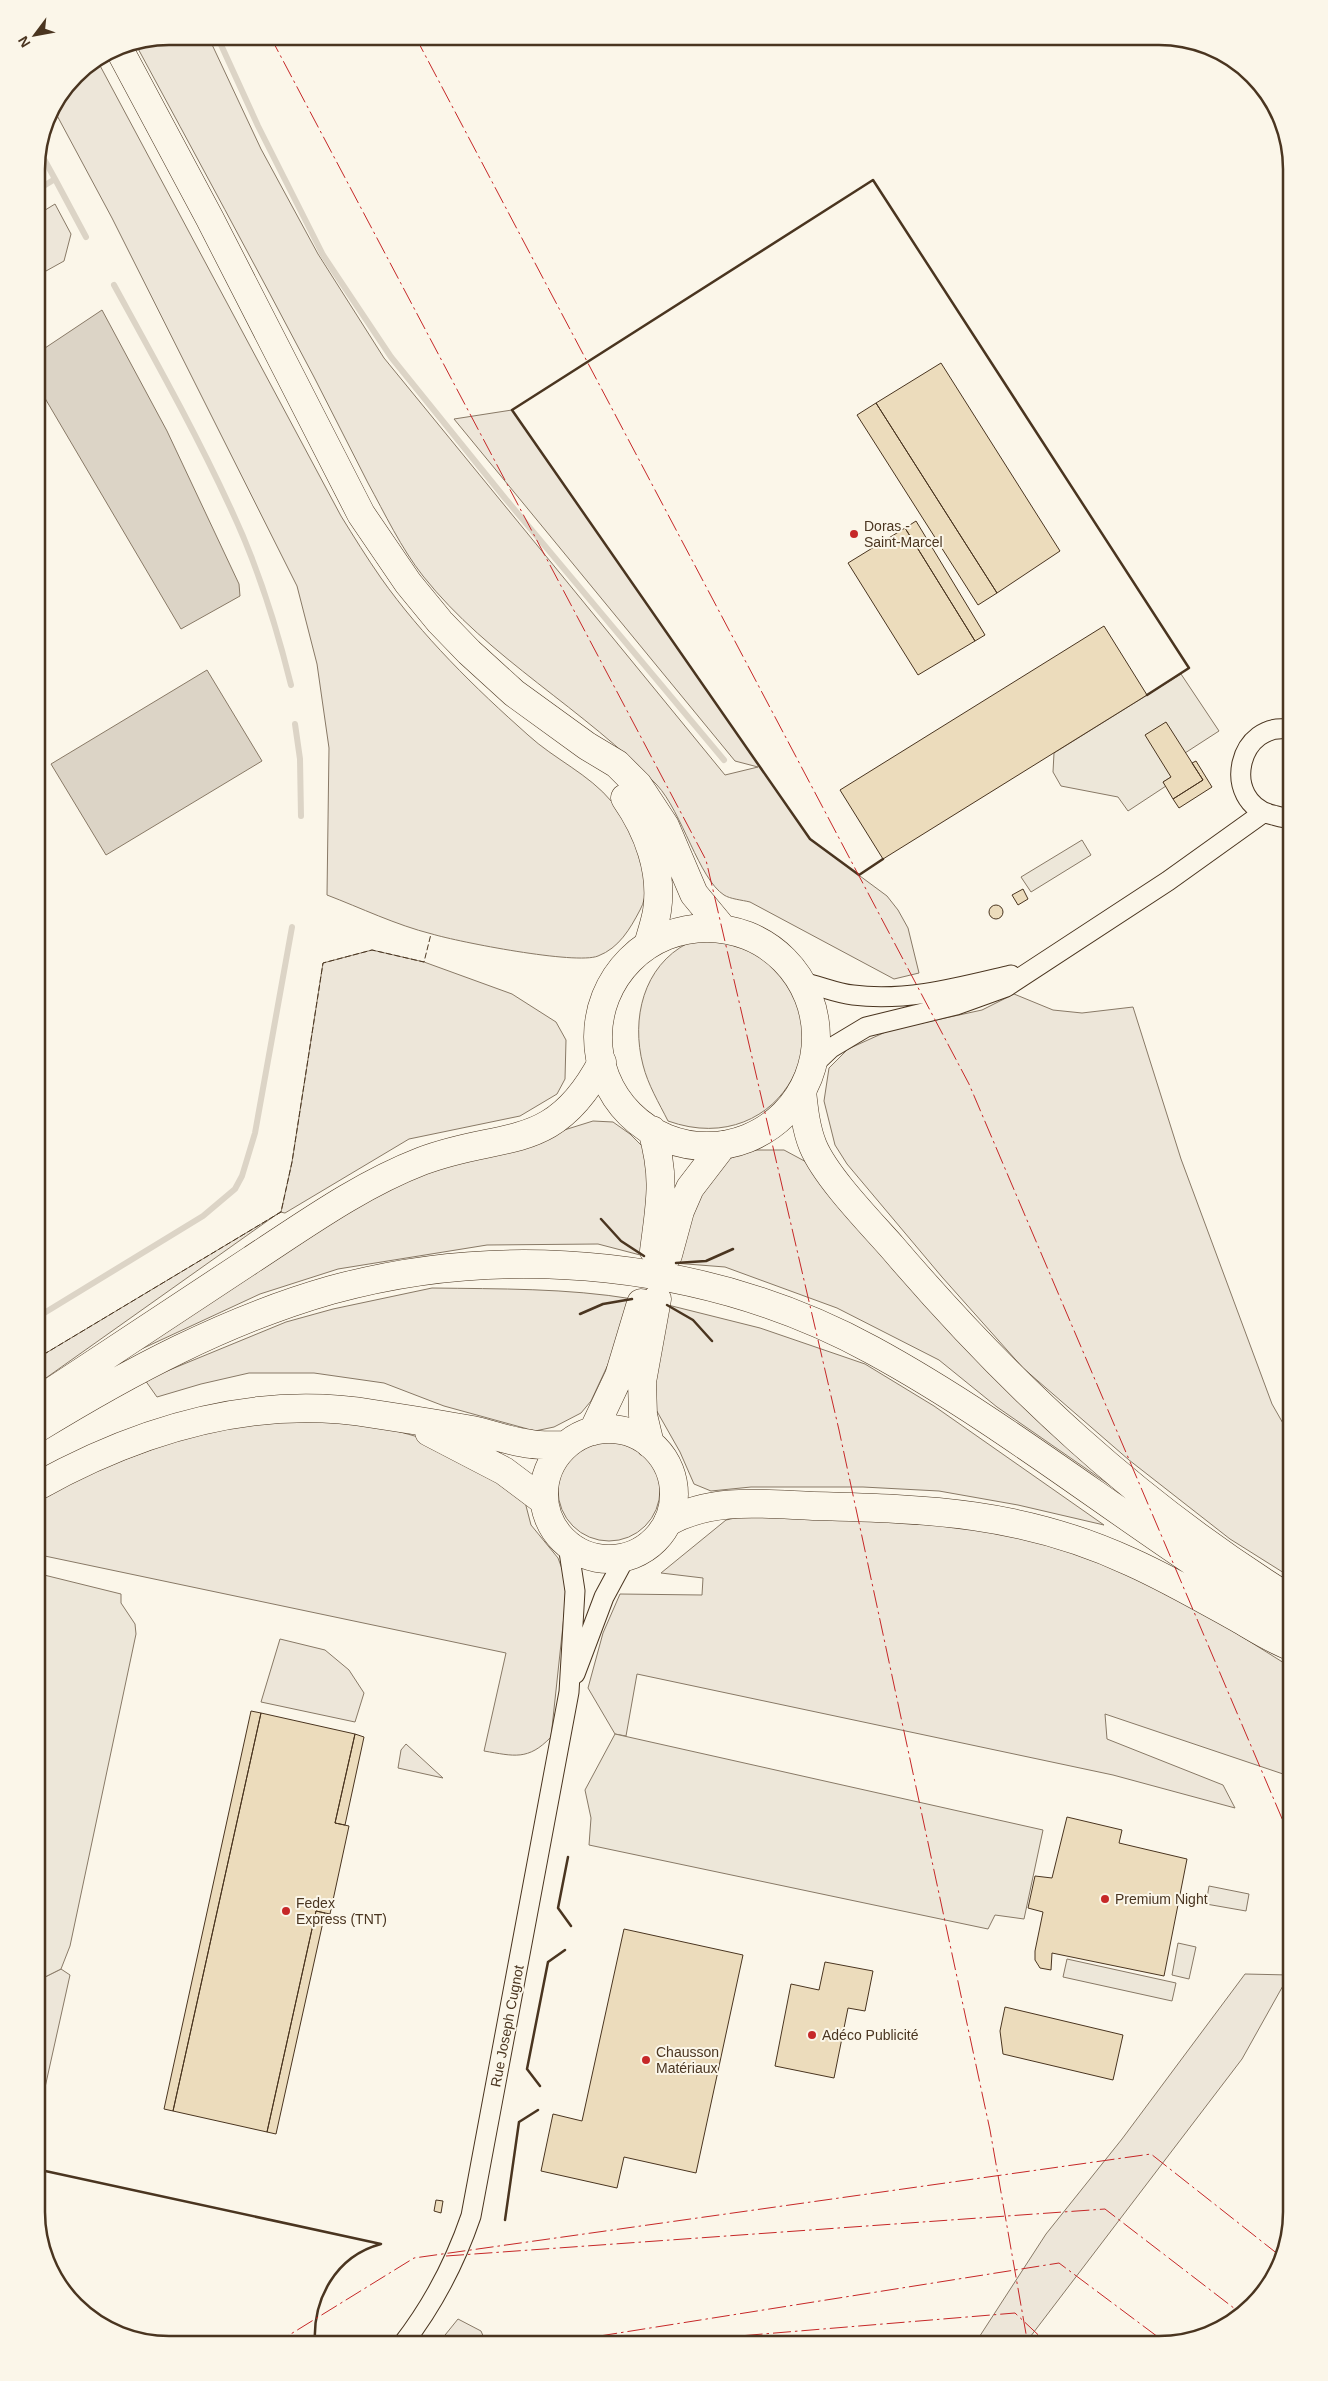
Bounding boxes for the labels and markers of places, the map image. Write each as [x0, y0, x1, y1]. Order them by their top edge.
place label: Doras - Saint-Marcel [864, 518, 943, 550]
marker: Doras - Saint-Marcel [848, 528, 860, 540]
place label: Premium Night [1115, 1891, 1208, 1907]
marker: Premium Night [1099, 1893, 1111, 1905]
place label: Fedex Express (TNT) [296, 1895, 387, 1927]
marker: Fedex Express (TNT) [280, 1905, 292, 1917]
place label: Adéco Publicité [822, 2027, 919, 2043]
marker: Adéco Publicité [806, 2029, 818, 2041]
place label: Chausson Matériaux [656, 2044, 719, 2076]
marker: Chausson Matériaux [640, 2054, 652, 2066]

